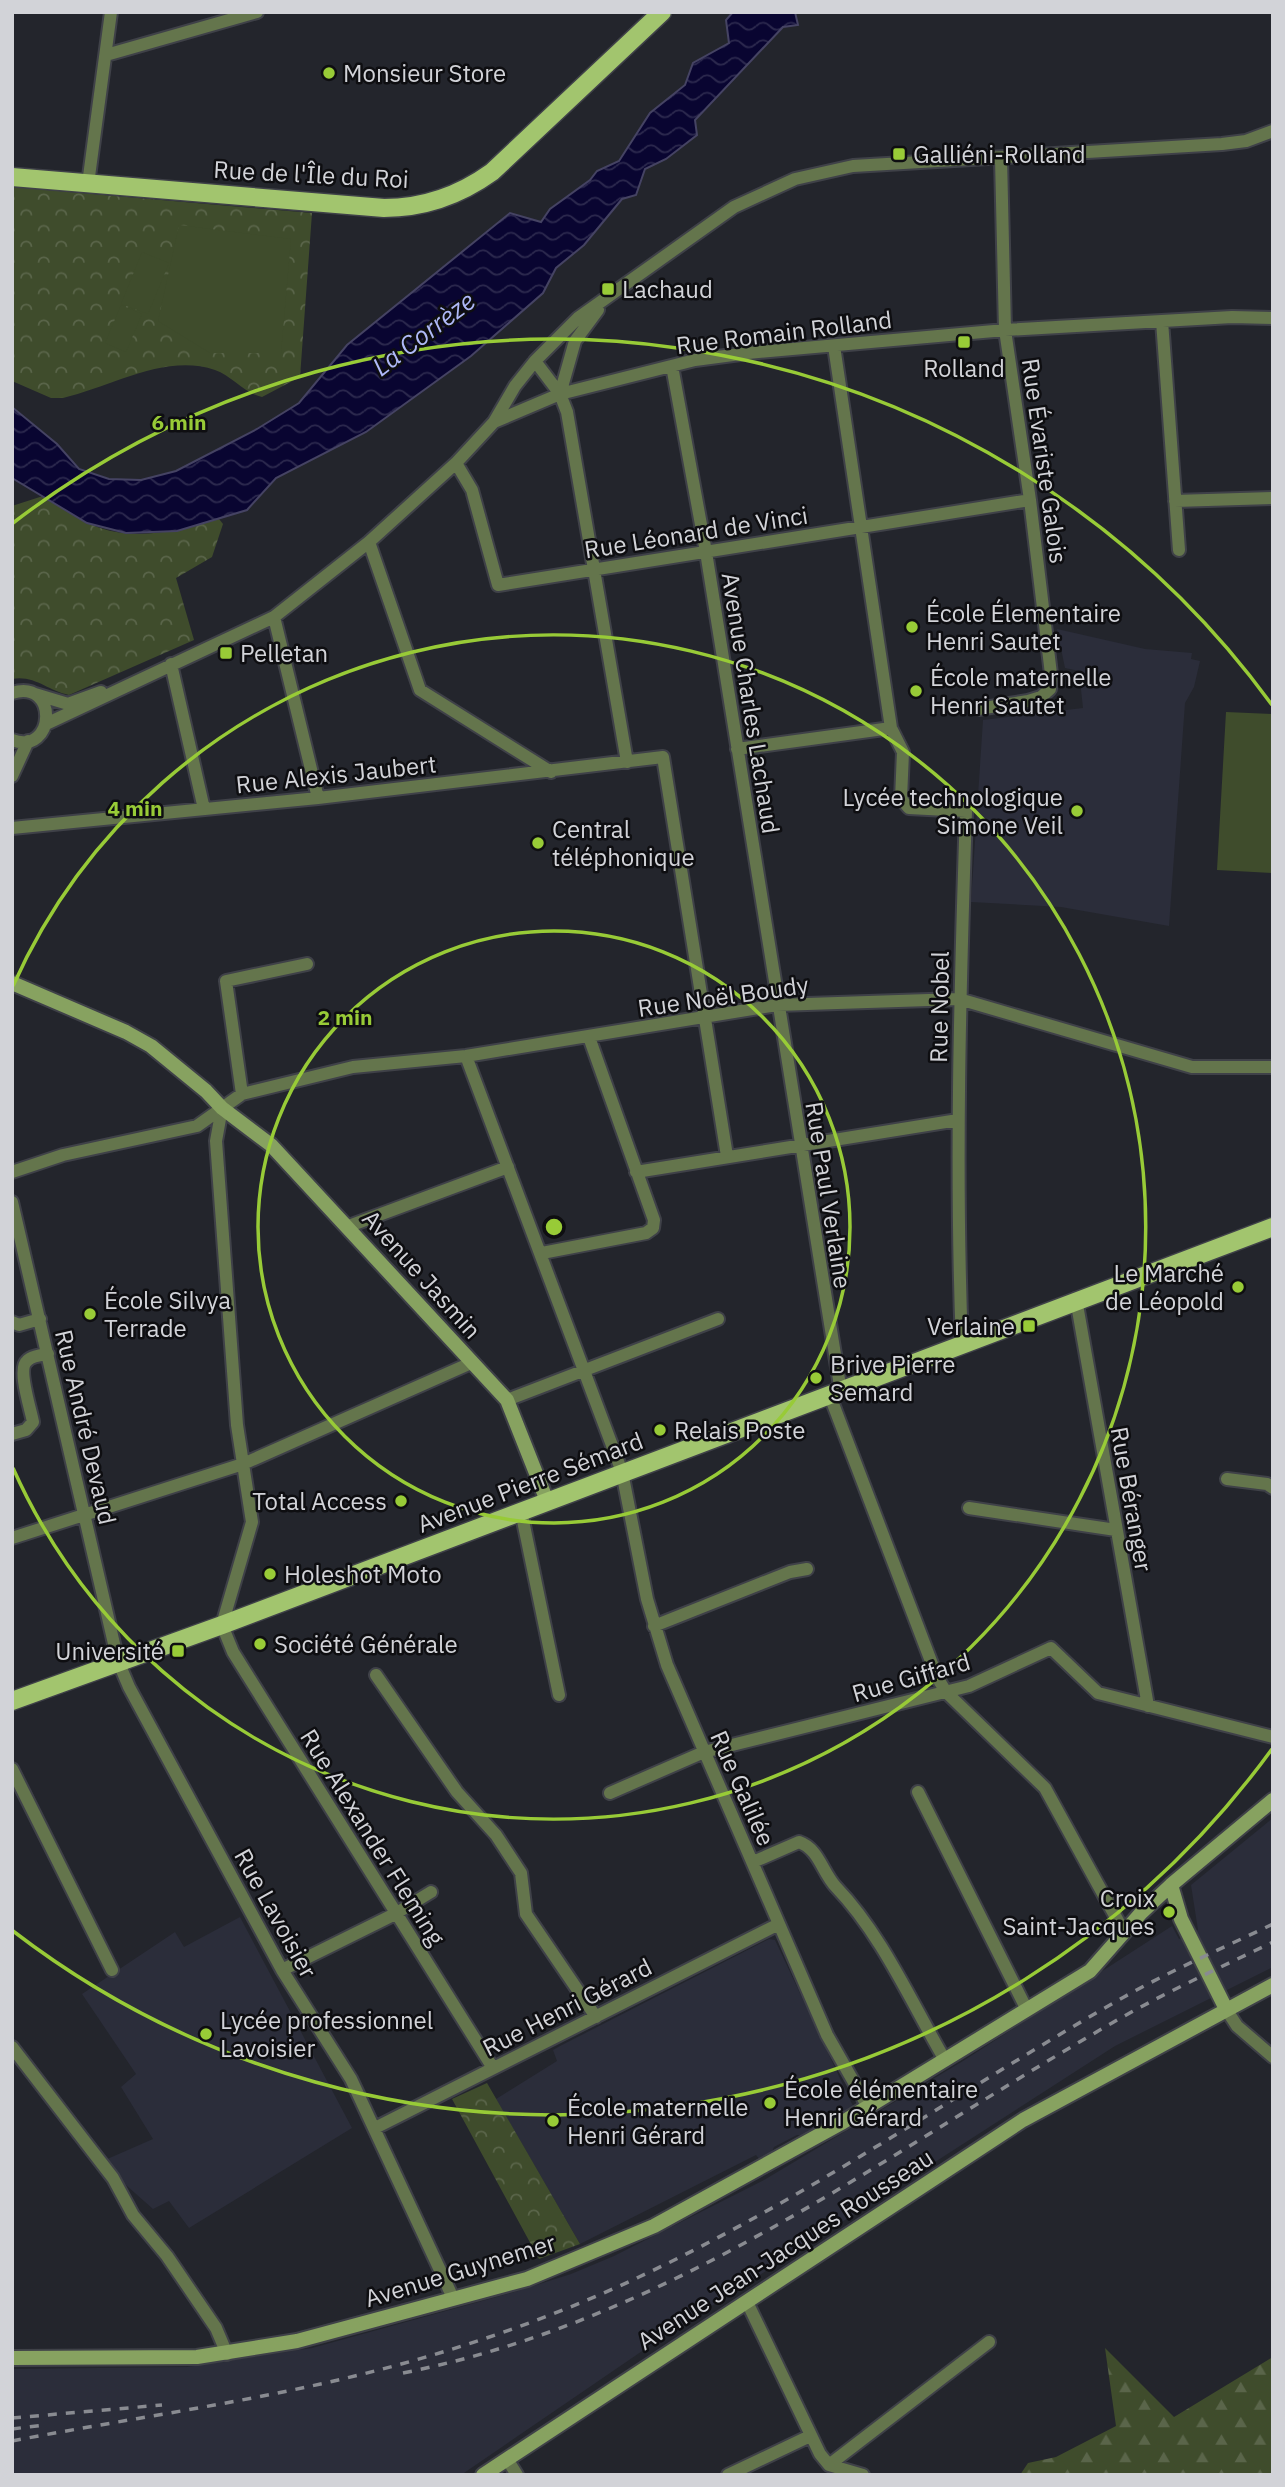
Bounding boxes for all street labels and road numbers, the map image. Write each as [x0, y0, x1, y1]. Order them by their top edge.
street label: Rue de l'Île du Roi [213, 153, 409, 195]
street label: Rue Romain Rolland [674, 303, 894, 361]
street label: Rue Évariste Galois [1015, 356, 1075, 566]
street label: Rue Léonard de Vinci [582, 499, 810, 565]
street label: Avenue Charles Lachaud [715, 570, 787, 836]
street label: Rue Alexis Jaubert [234, 748, 438, 800]
street label: Rue Nobel [922, 951, 956, 1063]
street label: Rue Noël Boudy [635, 968, 811, 1024]
street label: Rue Paul Verlaine [798, 1099, 860, 1291]
street label: Avenue Jasmin [356, 1203, 488, 1345]
street label: Rue André Devaud [48, 1326, 124, 1528]
street label: Avenue Pierre Sémard [413, 1424, 647, 1540]
street label: Rue Béranger [1104, 1424, 1160, 1574]
street label: Rue Giffard [848, 1645, 974, 1709]
street label: Rue Alexander Fleming [293, 1723, 453, 1951]
street label: Rue Galilée [703, 1725, 783, 1851]
street label: Rue Lavoisier [227, 1843, 325, 1984]
street label: Rue Henri Gérard [477, 1951, 657, 2063]
street label: Avenue Jean-Jacques Rousseau [631, 2141, 939, 2357]
street label: Avenue Guynemer [361, 2226, 559, 2314]

